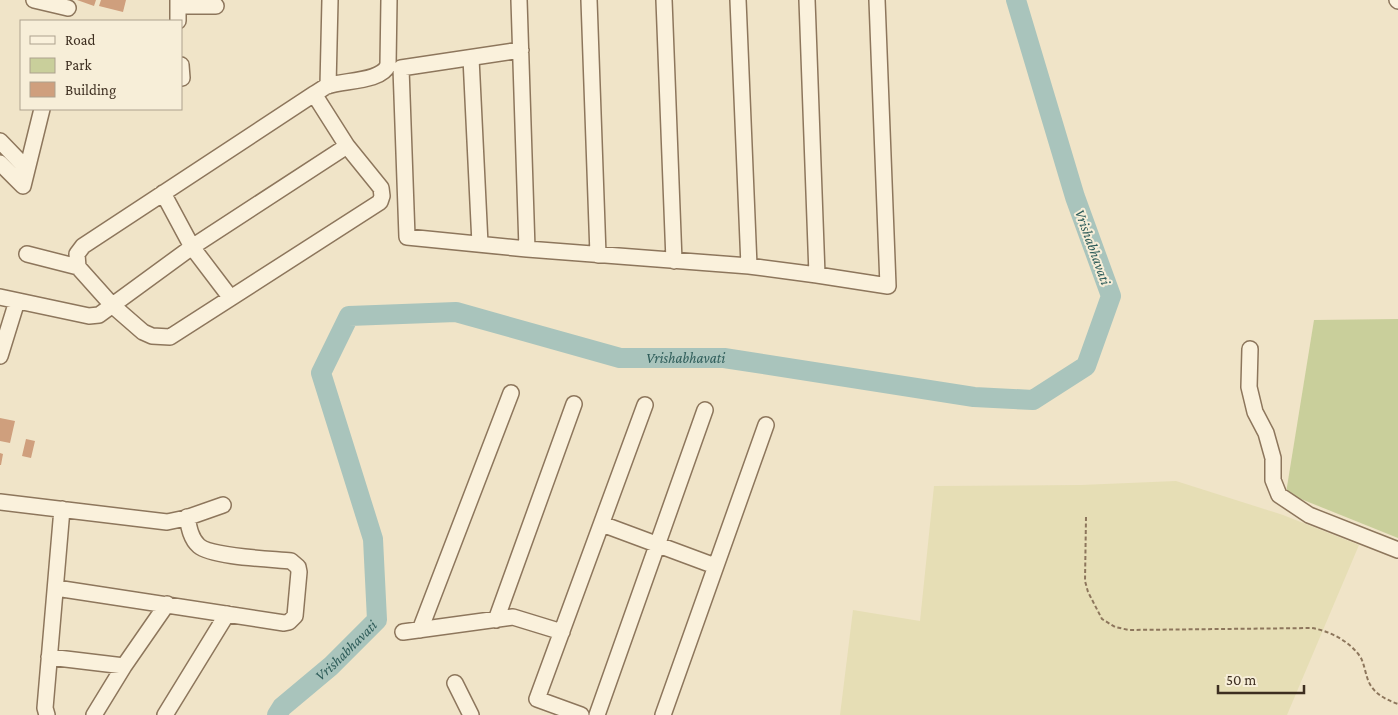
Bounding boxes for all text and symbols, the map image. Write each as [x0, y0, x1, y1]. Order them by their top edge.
legend [20, 20, 182, 110]
text: Road [65, 32, 96, 48]
text: Park [65, 57, 92, 73]
text: Building [65, 82, 116, 99]
water label: Vrishabhavati [1072, 207, 1114, 288]
water label: Vrishabhavati [646, 350, 726, 366]
water label: Vrishabhavati [312, 616, 381, 684]
scale bar [1218, 662, 1304, 694]
text: 50 m [1226, 672, 1256, 688]

